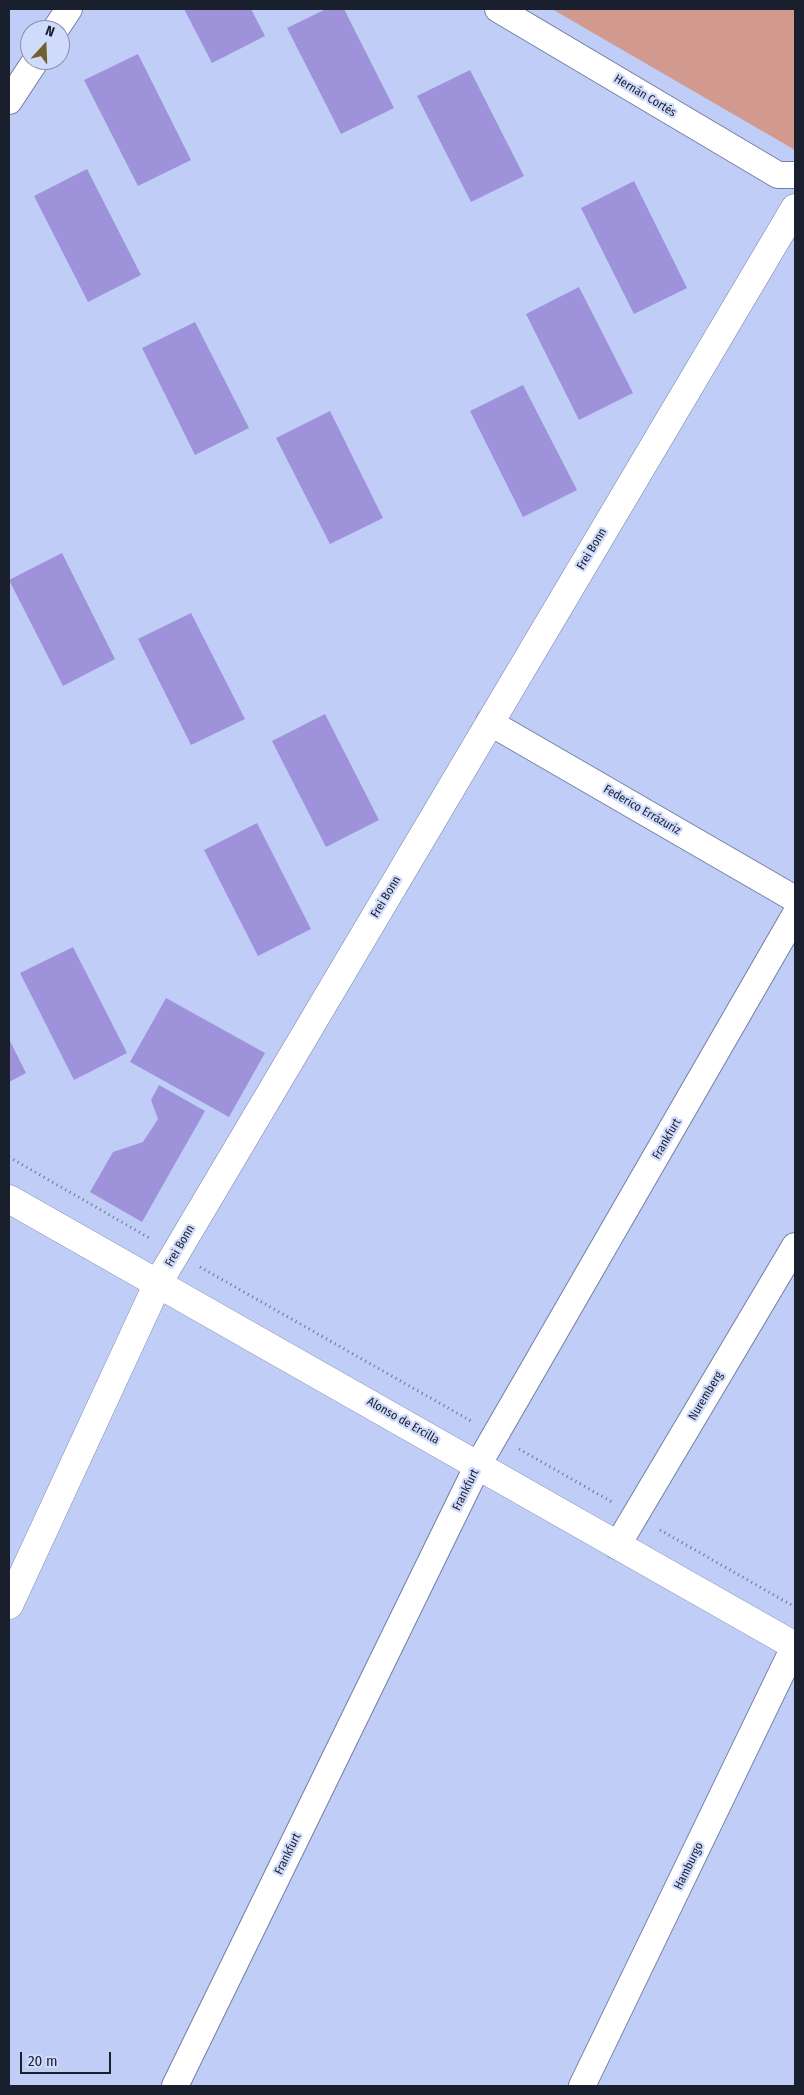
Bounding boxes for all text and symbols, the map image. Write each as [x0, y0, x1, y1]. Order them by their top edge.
north arrow [20, 20, 70, 70]
text: N [43, 22, 57, 41]
street label: Hernán Cortés [611, 72, 679, 120]
street label: Frei Bonn [574, 526, 610, 572]
street label: Federico Errázuriz [601, 782, 683, 838]
street label: Frei Bonn [368, 874, 404, 920]
street label: Frankfurt [650, 1116, 684, 1162]
street label: Frei Bonn [162, 1222, 198, 1270]
street label: Nuremberg [686, 1369, 726, 1423]
street label: Alonso de Ercilla [364, 1394, 442, 1448]
street label: Frankfurt [450, 1467, 482, 1513]
street label: Frankfurt [272, 1831, 304, 1877]
street label: Hamburgo [671, 1840, 707, 1892]
scale bar [22, 2042, 114, 2074]
text: 20 m [28, 2052, 58, 2070]

